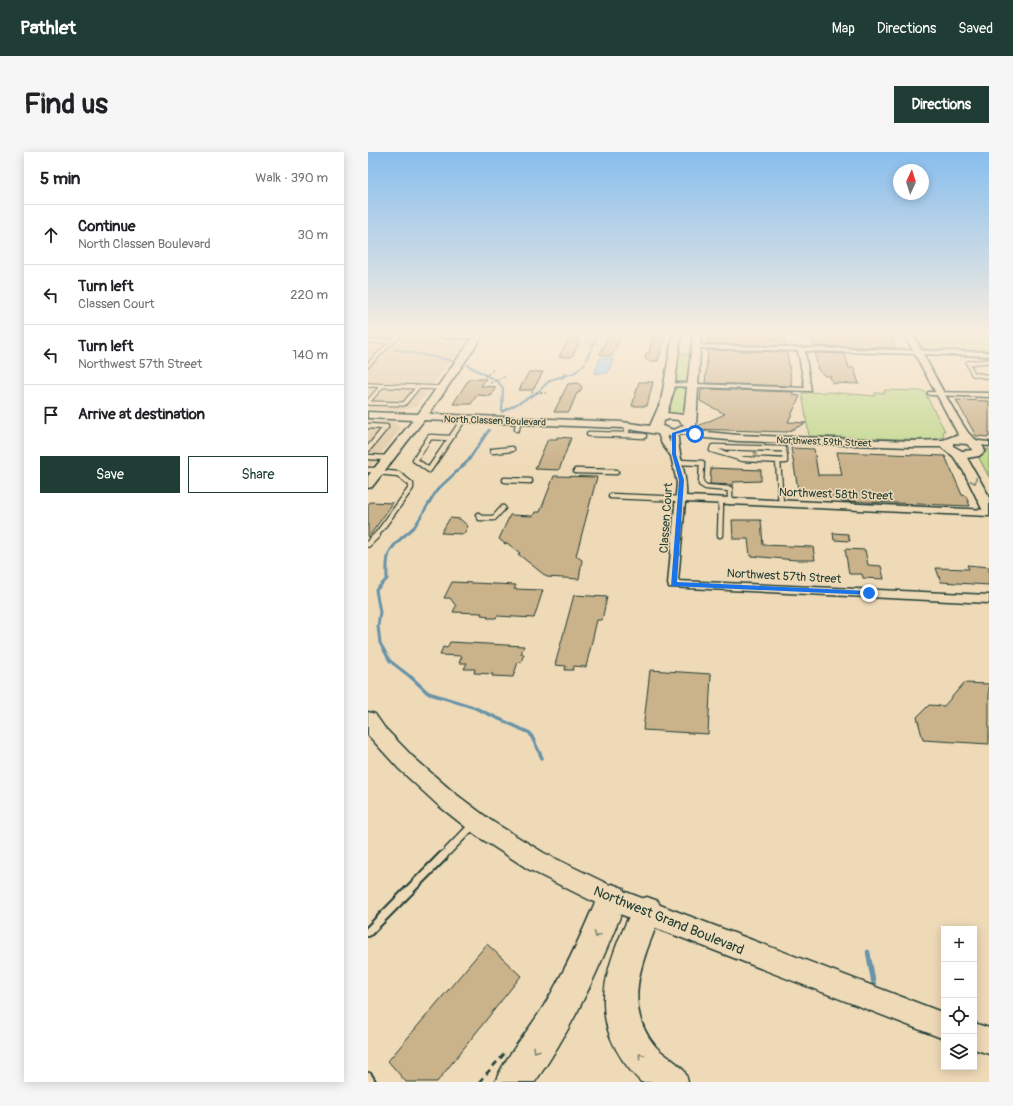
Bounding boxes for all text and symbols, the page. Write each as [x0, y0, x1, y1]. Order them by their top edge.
text: Pathlet [20, 16, 76, 40]
text: Map [832, 20, 855, 37]
text: Directions [877, 20, 936, 37]
text: Saved [958, 20, 993, 37]
button: Directions [894, 86, 989, 123]
text: Find us [24, 87, 108, 122]
north arrow [893, 164, 929, 200]
text: 5 min [40, 168, 80, 189]
text: Walk · 390 m [255, 170, 328, 186]
text: Continue [78, 217, 136, 236]
icon: ahead [40, 224, 62, 246]
text: 30 m [298, 227, 328, 243]
text: North Classen Boulevard [78, 236, 211, 252]
text: Turn left [78, 277, 134, 296]
icon: left [40, 284, 62, 306]
text: 220 m [290, 287, 328, 303]
text: Classen Court [78, 296, 155, 312]
text: Turn left [78, 337, 134, 356]
icon: left [40, 344, 62, 366]
text: 140 m [292, 347, 328, 363]
text: Northwest 57th Street [78, 356, 202, 372]
icon: arrive [40, 404, 62, 426]
text: Arrive at destination [78, 405, 205, 424]
street label: North Classen Boulevard [444, 413, 546, 429]
route start [686, 425, 704, 443]
street label: Northwest 59th Street [776, 434, 873, 450]
one-way arrow [751, 450, 757, 458]
button: Save [40, 456, 180, 493]
button: Share [188, 456, 328, 493]
one-way arrow [969, 476, 977, 484]
street label: Classen Court [657, 482, 676, 554]
street label: Northwest 58th Street [779, 485, 894, 504]
street label: Northwest 57th Street [726, 566, 842, 587]
route end [860, 584, 878, 602]
street label: Northwest Grand Boulevard [591, 882, 747, 959]
map controls [941, 926, 977, 1070]
button: + [941, 926, 977, 962]
one-way arrow [594, 931, 602, 939]
button: − [941, 962, 977, 998]
button: locate [941, 998, 977, 1034]
button: layers [941, 1034, 977, 1070]
one-way arrow [533, 1046, 541, 1053]
one-way arrow [638, 1053, 646, 1060]

